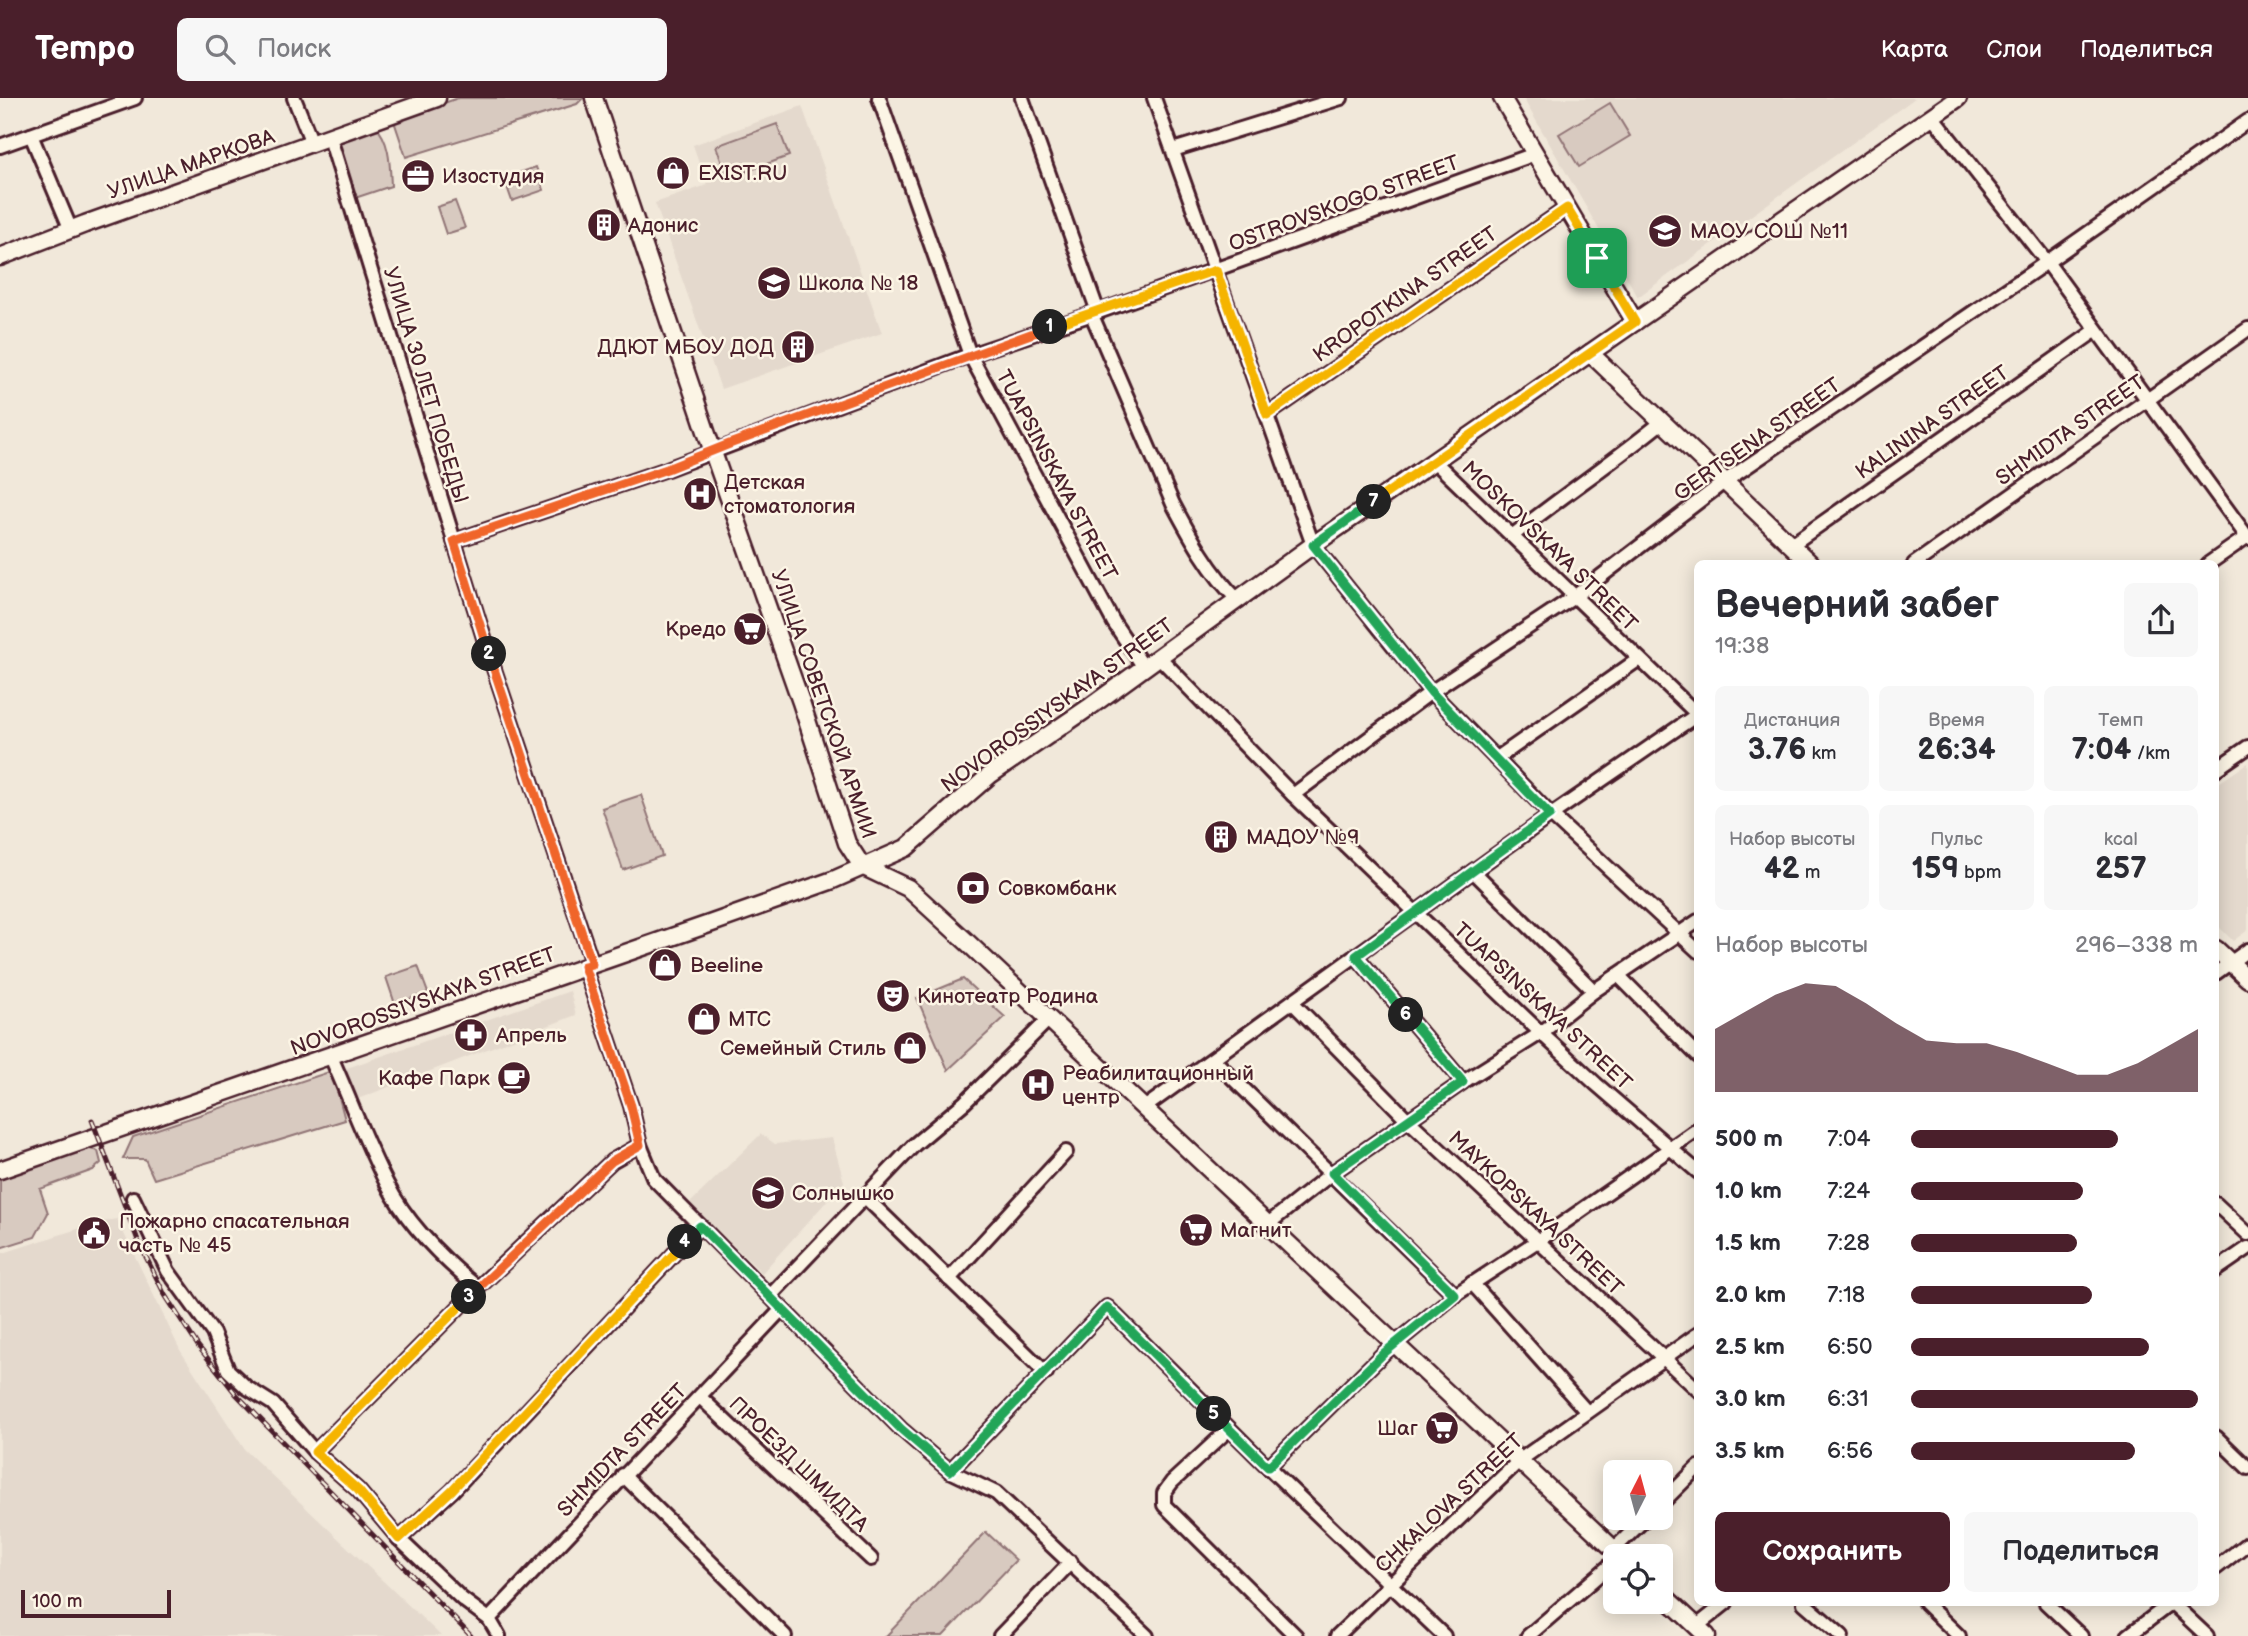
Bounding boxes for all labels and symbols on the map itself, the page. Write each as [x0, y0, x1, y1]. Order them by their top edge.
street label: УЛИЦА МАРКОВА [104, 124, 278, 205]
street label: OSTROVSKOGO STREET [1226, 150, 1463, 257]
shop icon: EXIST.RU [654, 154, 692, 192]
office icon: Изостудия [399, 157, 437, 195]
place label: EXIST.RU [698, 161, 787, 186]
place label: Изостудия [442, 164, 545, 189]
building icon: Адонис [585, 206, 623, 244]
school or university icon: МАОУ СОШ №11 [1646, 212, 1684, 250]
place label: Адонис [627, 213, 698, 238]
place label: МАОУ СОШ №11 [1690, 219, 1848, 244]
street label: KROPOTKINA STREET [1308, 221, 1503, 368]
pin [1567, 228, 1627, 288]
street label: УЛИЦА 30 ЛЕТ ПОБЕДЫ [378, 264, 473, 506]
school or university icon: Школа № 18 [755, 264, 793, 302]
place label: Школа № 18 [798, 271, 918, 296]
pin: 1 [1032, 310, 1068, 344]
building icon: ДДЮТ МБОУ ДОД [779, 328, 817, 366]
place label: ДДЮТ МБОУ ДОД [597, 335, 774, 360]
street label: KALININA STREET [1851, 360, 2014, 485]
street label: TUAPSINSKAYA STREET [991, 366, 1123, 585]
street label: SHMIDTA STREET [1991, 370, 2150, 491]
street label: GERTSENA STREET [1669, 372, 1846, 506]
street label: MOSKOVSKAYA STREET [1457, 456, 1643, 637]
place label: Детская стоматология [724, 470, 855, 519]
hospital icon: Детская стоматология [681, 475, 719, 513]
pin: 7 [1356, 484, 1392, 520]
street label: УЛИЦА СОВЕТСКОЙ АРМИИ [766, 566, 881, 842]
supermarket icon: Кредо [731, 610, 769, 648]
street label: NOVOROSSIYSKAYA STREET [936, 613, 1178, 798]
place label: Кредо [665, 617, 726, 642]
pin: 2 [472, 636, 506, 672]
building icon: МАДОУ №9 [1202, 818, 1240, 856]
place label: МАДОУ №9 [1246, 825, 1359, 850]
bank icon: Совкомбанк [954, 869, 992, 907]
place label: Совкомбанк [998, 876, 1117, 901]
street label: TUAPSINSKAYA STREET [1448, 917, 1637, 1096]
street label: NOVOROSSIYSKAYA STREET [287, 942, 560, 1061]
shop icon: Beeline [646, 946, 684, 984]
place label: Beeline [690, 953, 763, 978]
theatre icon: Кинотеатр Родина [874, 977, 912, 1015]
place label: Кинотеатр Родина [917, 984, 1099, 1009]
pin: 6 [1388, 998, 1424, 1032]
shop icon: МТС [685, 1000, 723, 1038]
place label: МТС [728, 1007, 771, 1032]
pharmacy icon: Апрель [452, 1016, 490, 1054]
place label: Апрель [495, 1023, 567, 1048]
shop icon: Семейный Стиль [891, 1029, 929, 1067]
place label: Семейный Стиль [720, 1036, 887, 1061]
cafe icon: Кафе Парк [495, 1059, 533, 1097]
place label: Реабилитационный центр [1062, 1061, 1254, 1110]
place label: Кафе Парк [378, 1066, 490, 1091]
hospital icon: Реабилитационный центр [1019, 1066, 1057, 1104]
street label: MAYKOPSKAYA STREET [1443, 1126, 1628, 1301]
school or university icon: Солнышко [749, 1174, 787, 1212]
place label: Солнышко [792, 1181, 894, 1206]
place label: Пожарно спасательная часть № 45 [119, 1209, 350, 1258]
supermarket icon: Магнит [1177, 1211, 1215, 1249]
public building icon: Пожарно спасательная часть № 45 [75, 1214, 113, 1252]
place label: Магнит [1220, 1218, 1292, 1243]
pin: 4 [668, 1224, 702, 1260]
pin: 3 [452, 1280, 486, 1314]
street label: SHMIDTA STREET [552, 1378, 693, 1522]
street label: ПРОЕЗД ШМИДТА [724, 1392, 874, 1537]
pin: 5 [1196, 1396, 1232, 1432]
supermarket icon: Шаг [1423, 1409, 1461, 1447]
place label: Шаг [1377, 1416, 1418, 1441]
street label: CHKALOVA STREET [1370, 1428, 1529, 1578]
north arrow [1603, 1460, 1673, 1530]
scale bar [21, 1587, 172, 1619]

